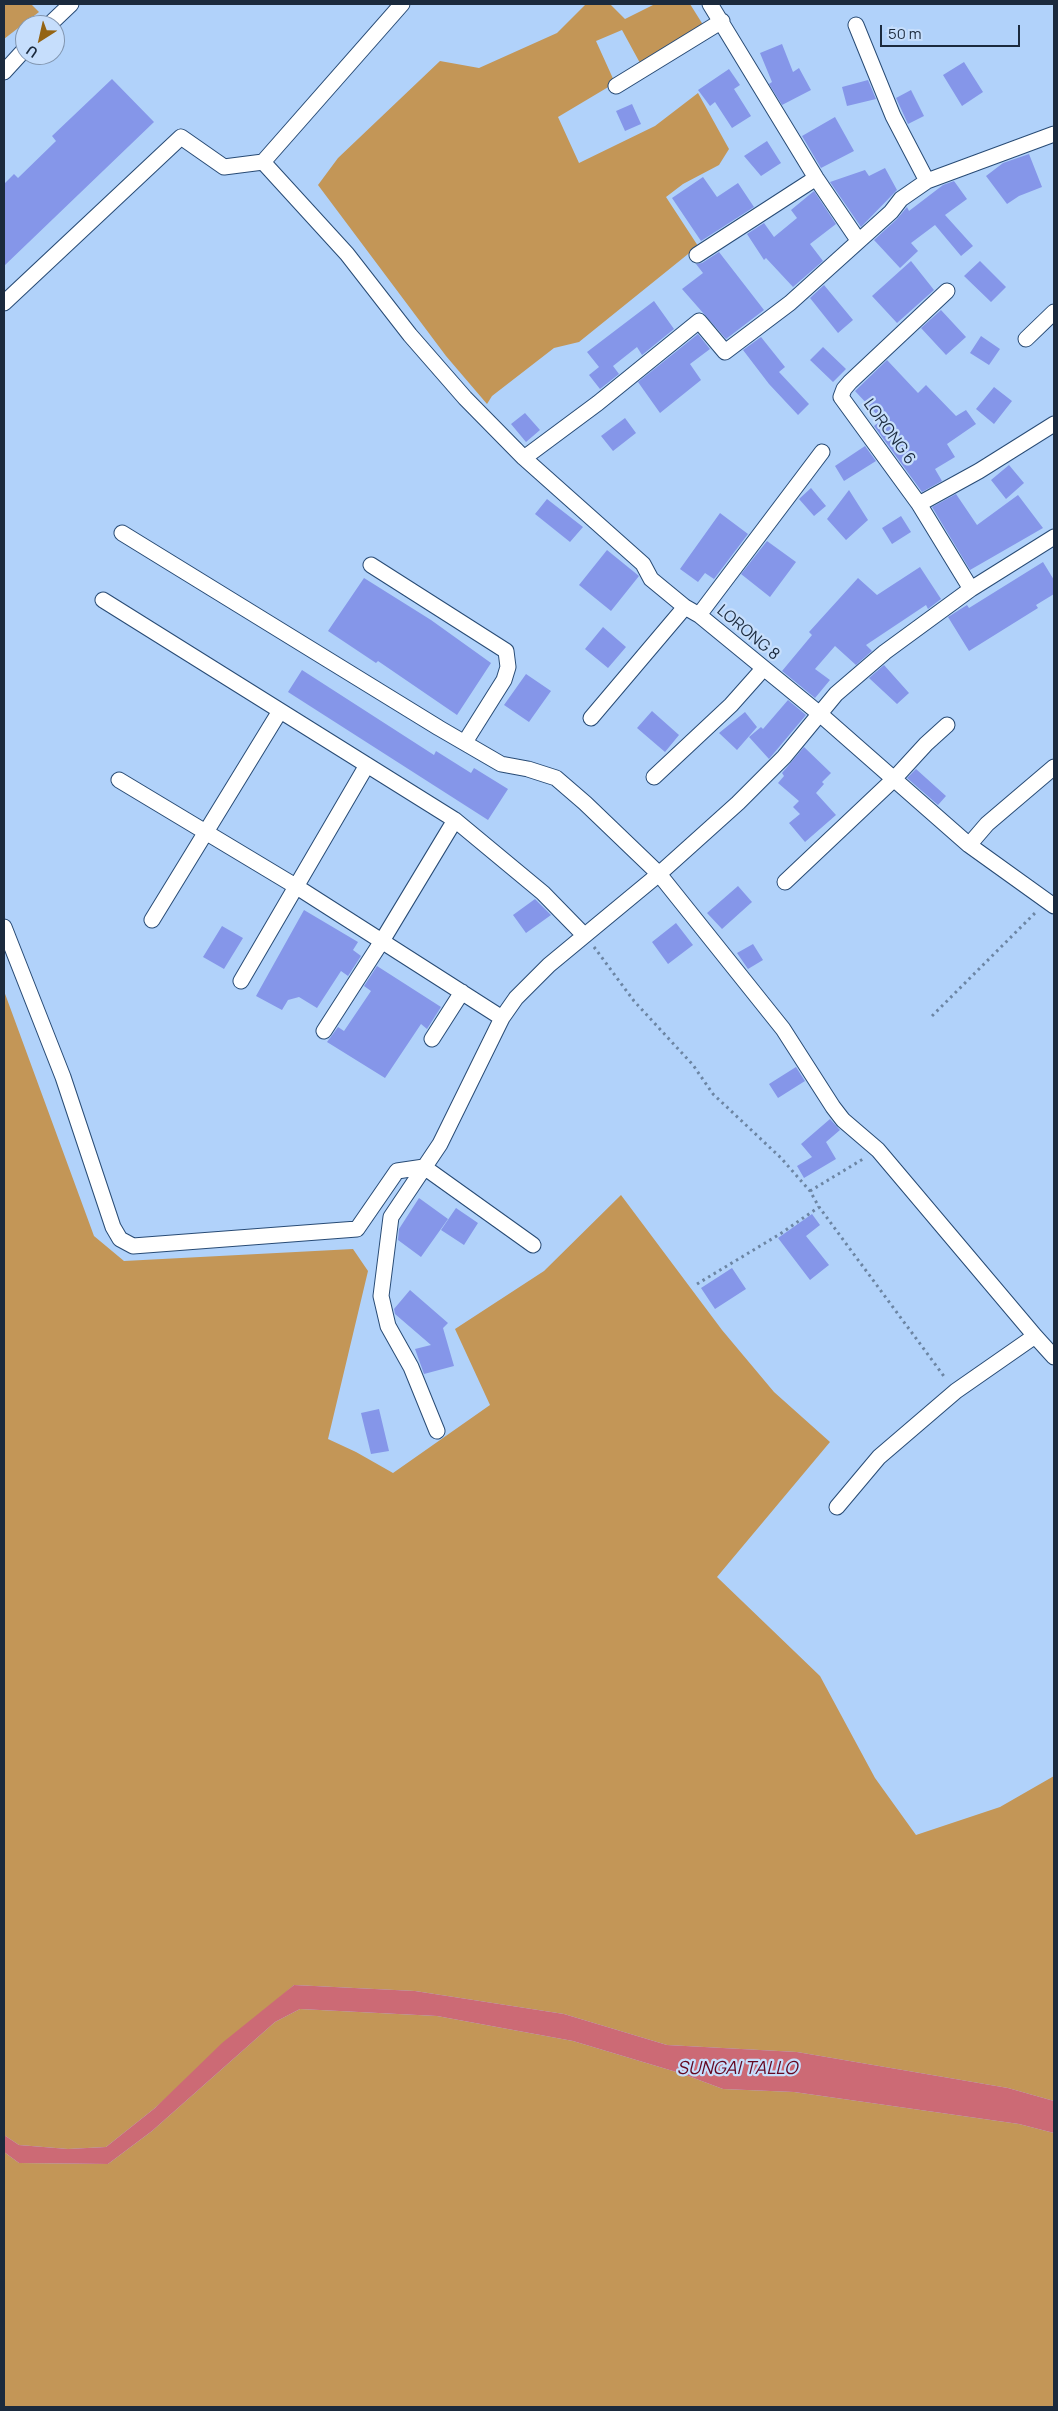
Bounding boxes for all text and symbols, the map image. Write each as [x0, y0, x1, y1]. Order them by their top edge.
north arrow [15, 15, 65, 65]
scale bar [883, 15, 1023, 47]
text: 50 m [888, 23, 922, 44]
text: U [22, 41, 41, 63]
street label: LORONG 6 [859, 395, 919, 469]
street label: LORONG 8 [713, 601, 783, 665]
water label: SUNGAI TALLO [677, 2058, 797, 2080]

